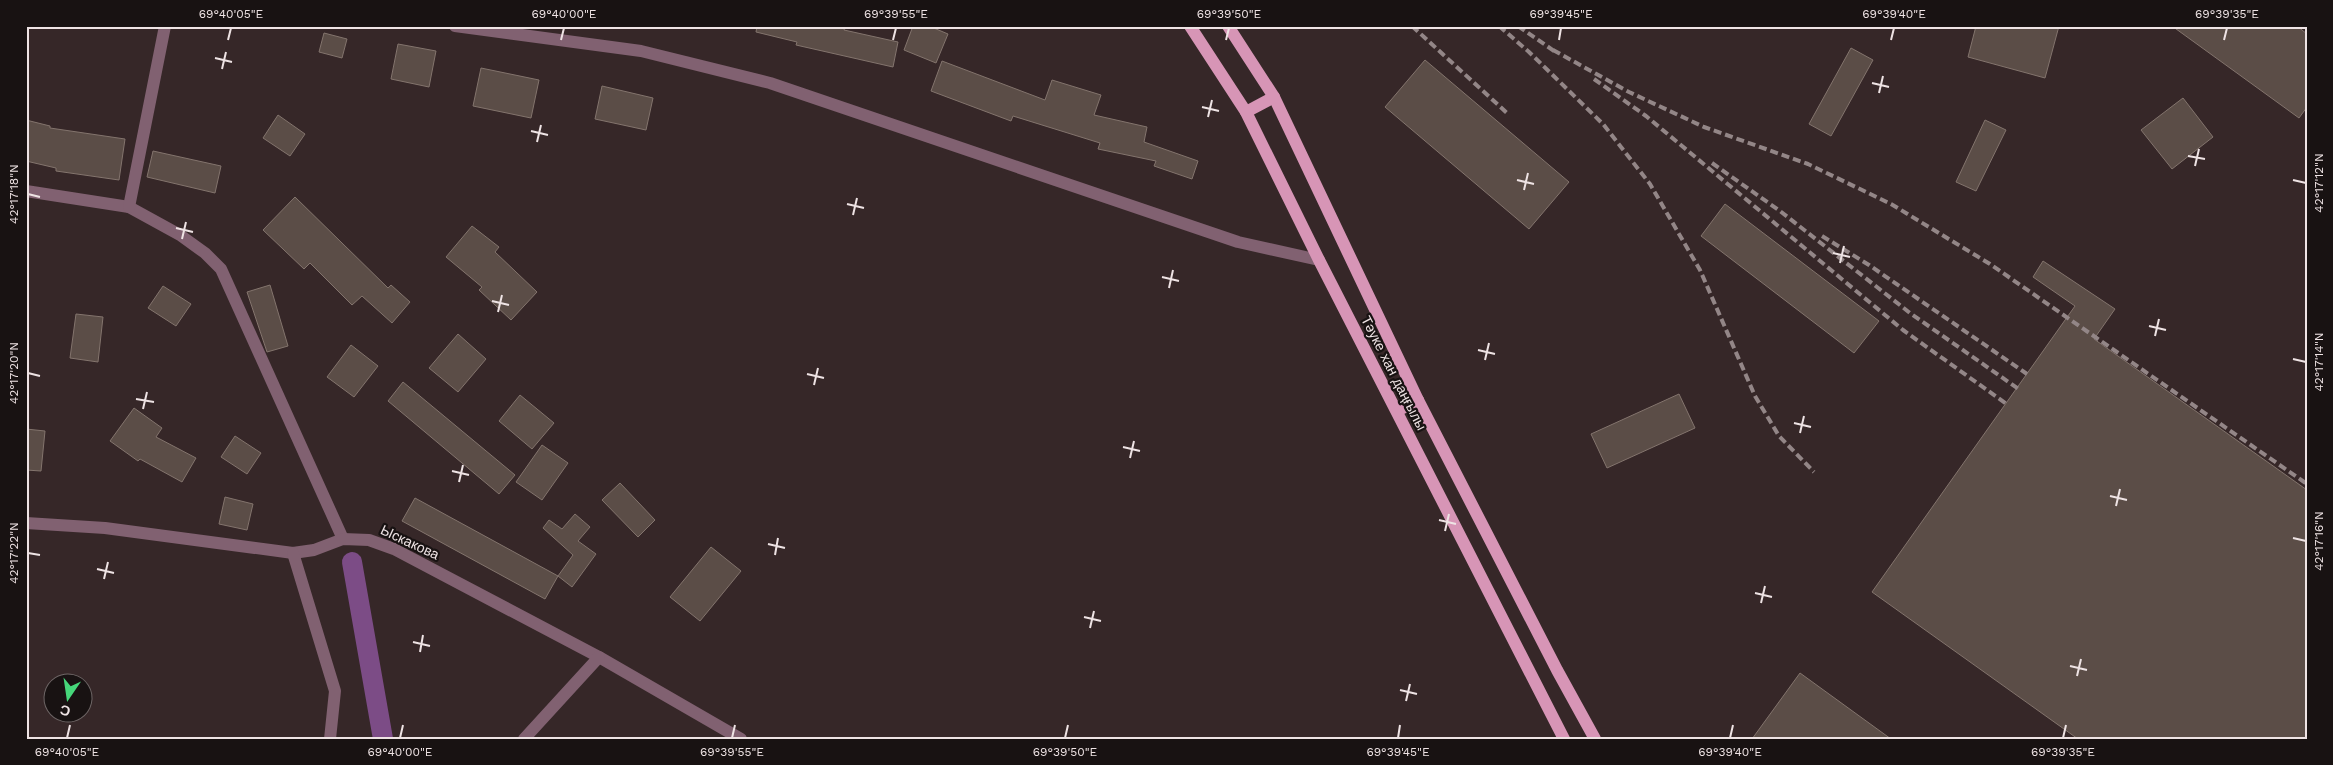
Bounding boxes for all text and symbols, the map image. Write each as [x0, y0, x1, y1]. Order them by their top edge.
text: 69°40'05"E [199, 7, 264, 21]
text: 69°40'00"E [532, 7, 597, 21]
text: 69°39'55"E [864, 7, 928, 21]
text: 69°39'50"E [1197, 7, 1262, 21]
text: 69°39'45"E [1529, 7, 1593, 21]
text: 69°39'40"E [1862, 7, 1926, 21]
text: 69°39'35"E [2195, 7, 2259, 21]
text: 42°17'12"N [2312, 153, 2326, 213]
text: 42°17'18"N [7, 164, 21, 224]
street label: Тәуке хан даңғылы [1358, 313, 1430, 433]
text: 42°17'14"N [2312, 332, 2326, 392]
text: 42°17'20"N [7, 342, 21, 404]
text: 42°17'16"N [2312, 511, 2326, 571]
street label: Ыскакова [378, 521, 442, 563]
text: 42°17'22"N [7, 522, 21, 584]
north arrow [42, 672, 92, 722]
text: С [58, 702, 72, 720]
text: 69°40'05"E [35, 745, 100, 759]
text: 69°40'00"E [368, 745, 433, 759]
text: 69°39'55"E [700, 745, 764, 759]
text: 69°39'50"E [1033, 745, 1098, 759]
text: 69°39'45"E [1366, 745, 1430, 759]
text: 69°39'40"E [1698, 745, 1762, 759]
text: 69°39'35"E [2031, 745, 2095, 759]

